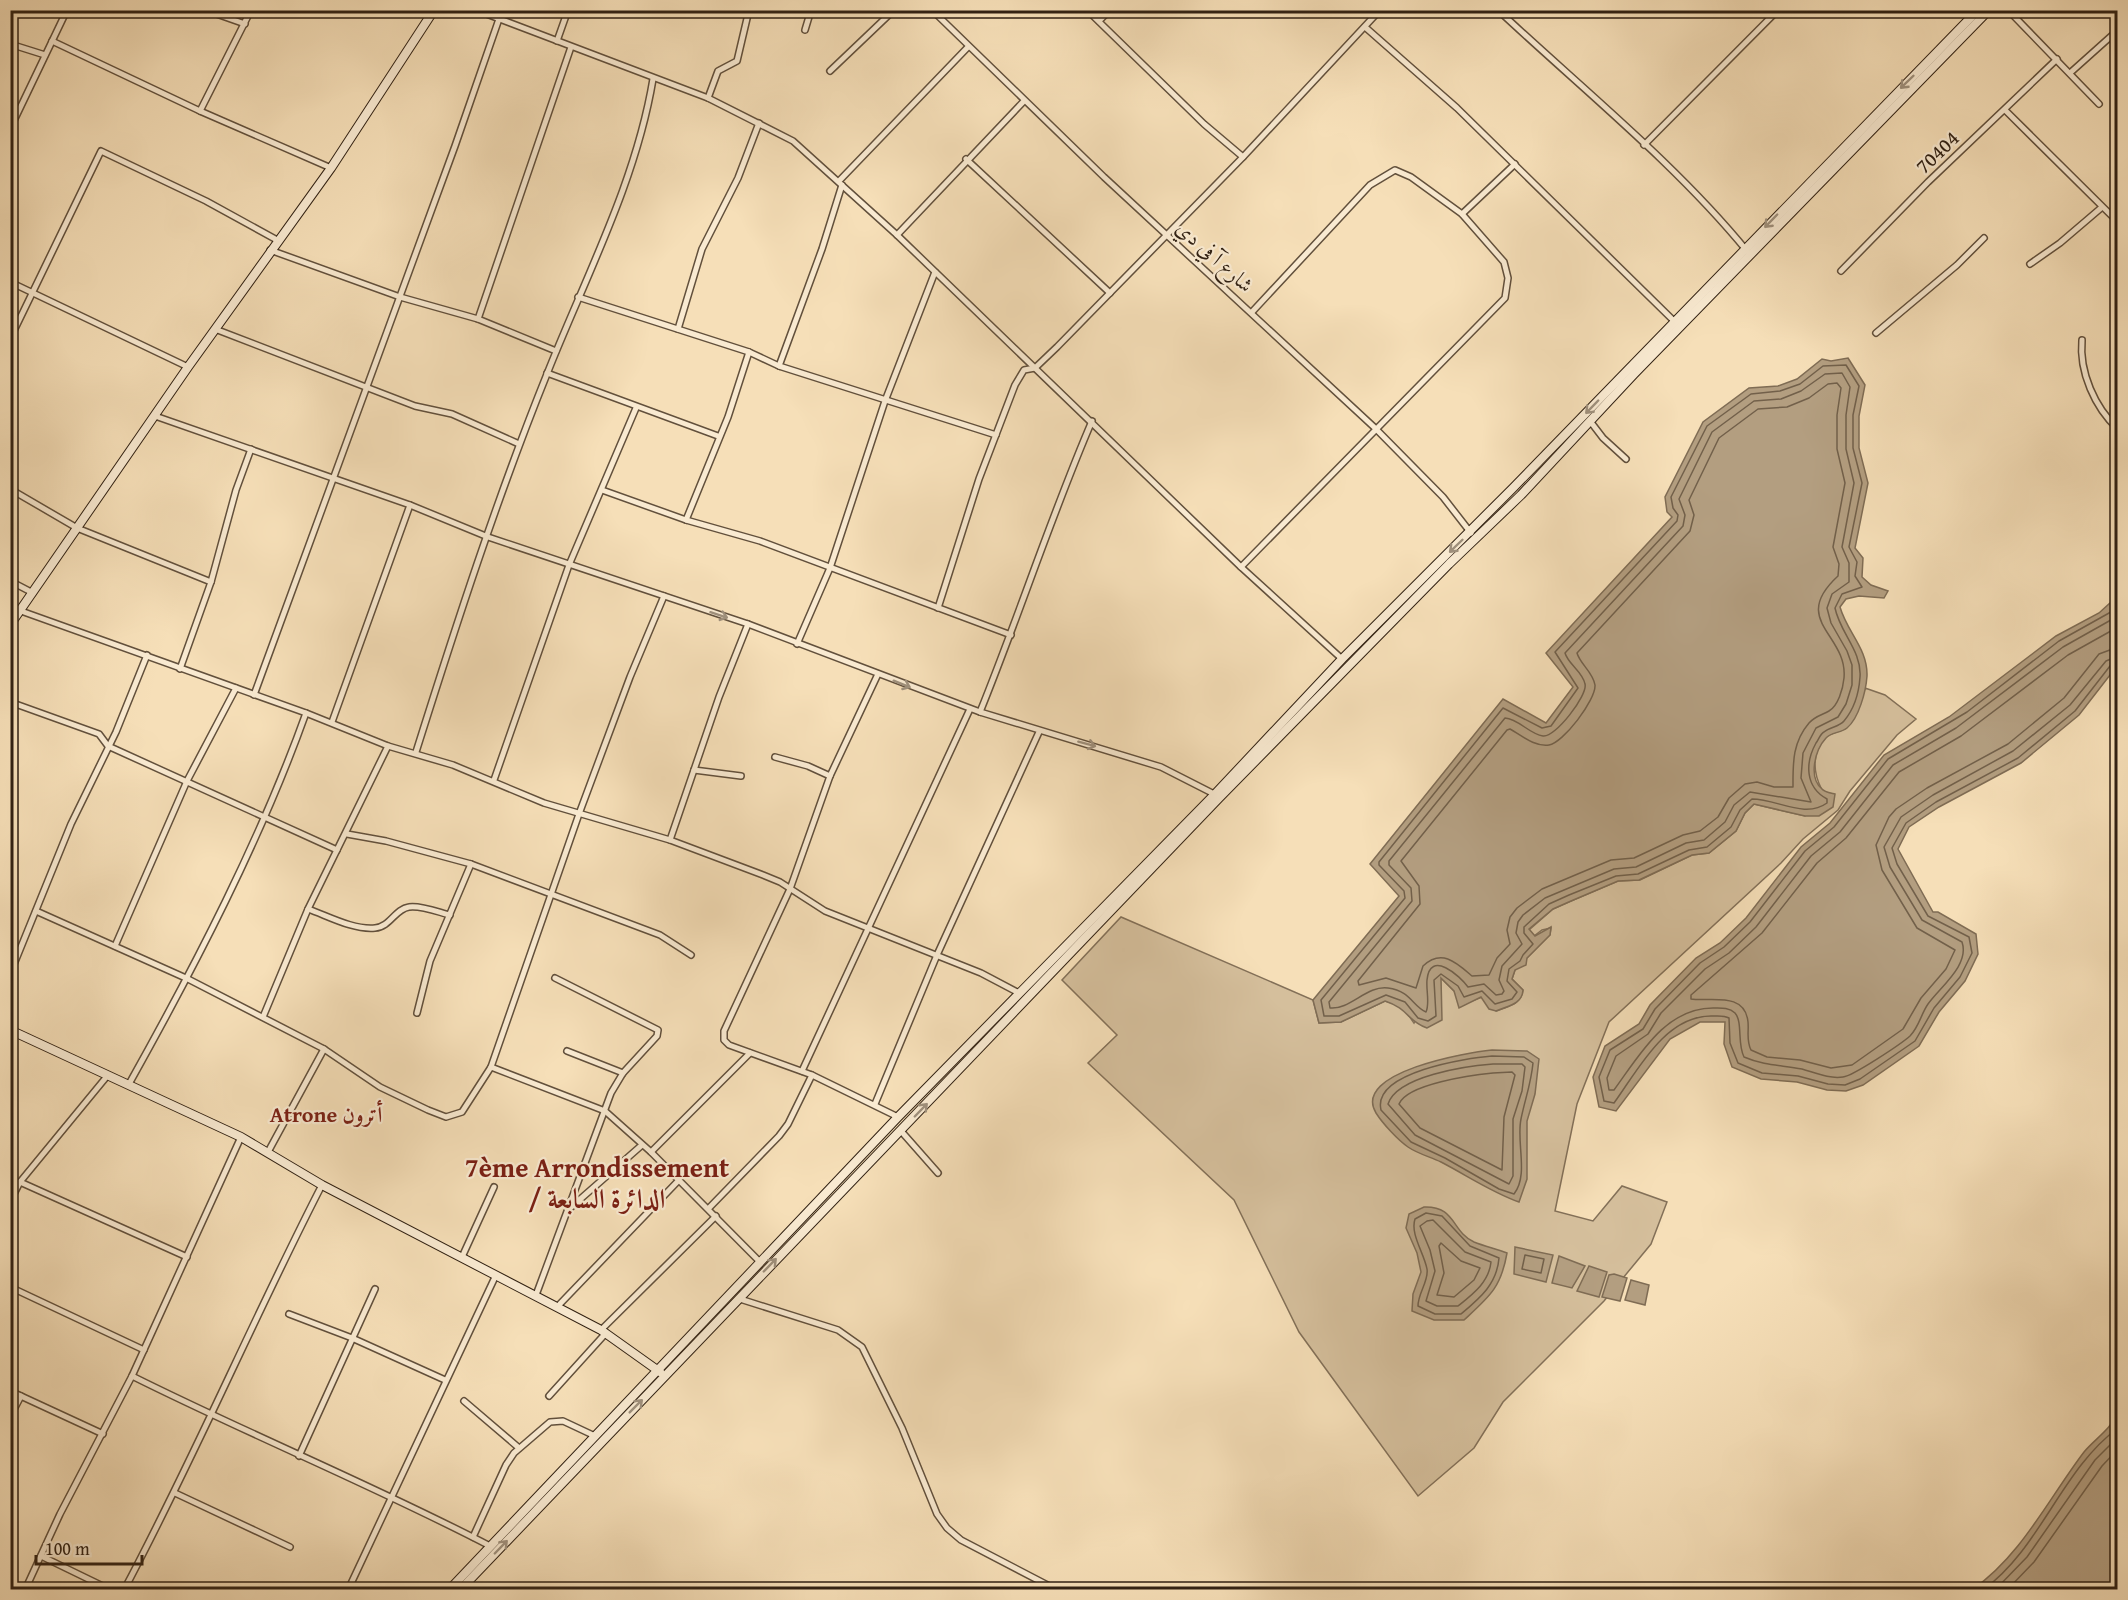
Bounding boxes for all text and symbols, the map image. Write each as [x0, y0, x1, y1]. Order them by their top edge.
one-way arrow [1900, 74, 1915, 89]
street label: 70404 [1908, 123, 1966, 181]
street label: شارع آ في دي [1167, 213, 1261, 302]
one-way arrow [1764, 213, 1778, 228]
one-way arrow [1585, 399, 1599, 414]
one-way arrow [1448, 539, 1463, 553]
one-way arrow [709, 610, 728, 621]
one-way arrow [892, 679, 910, 690]
one-way arrow [1077, 739, 1096, 750]
district label: Atrone أترون [270, 1098, 383, 1130]
one-way arrow [913, 1103, 928, 1118]
district label: 7ème Arrondissement / الدائرة السابعة [465, 1147, 729, 1218]
one-way arrow [763, 1258, 777, 1273]
one-way arrow [628, 1399, 643, 1414]
scale bar [36, 1528, 142, 1566]
text: 100 m [45, 1535, 90, 1562]
one-way arrow [493, 1540, 507, 1555]

